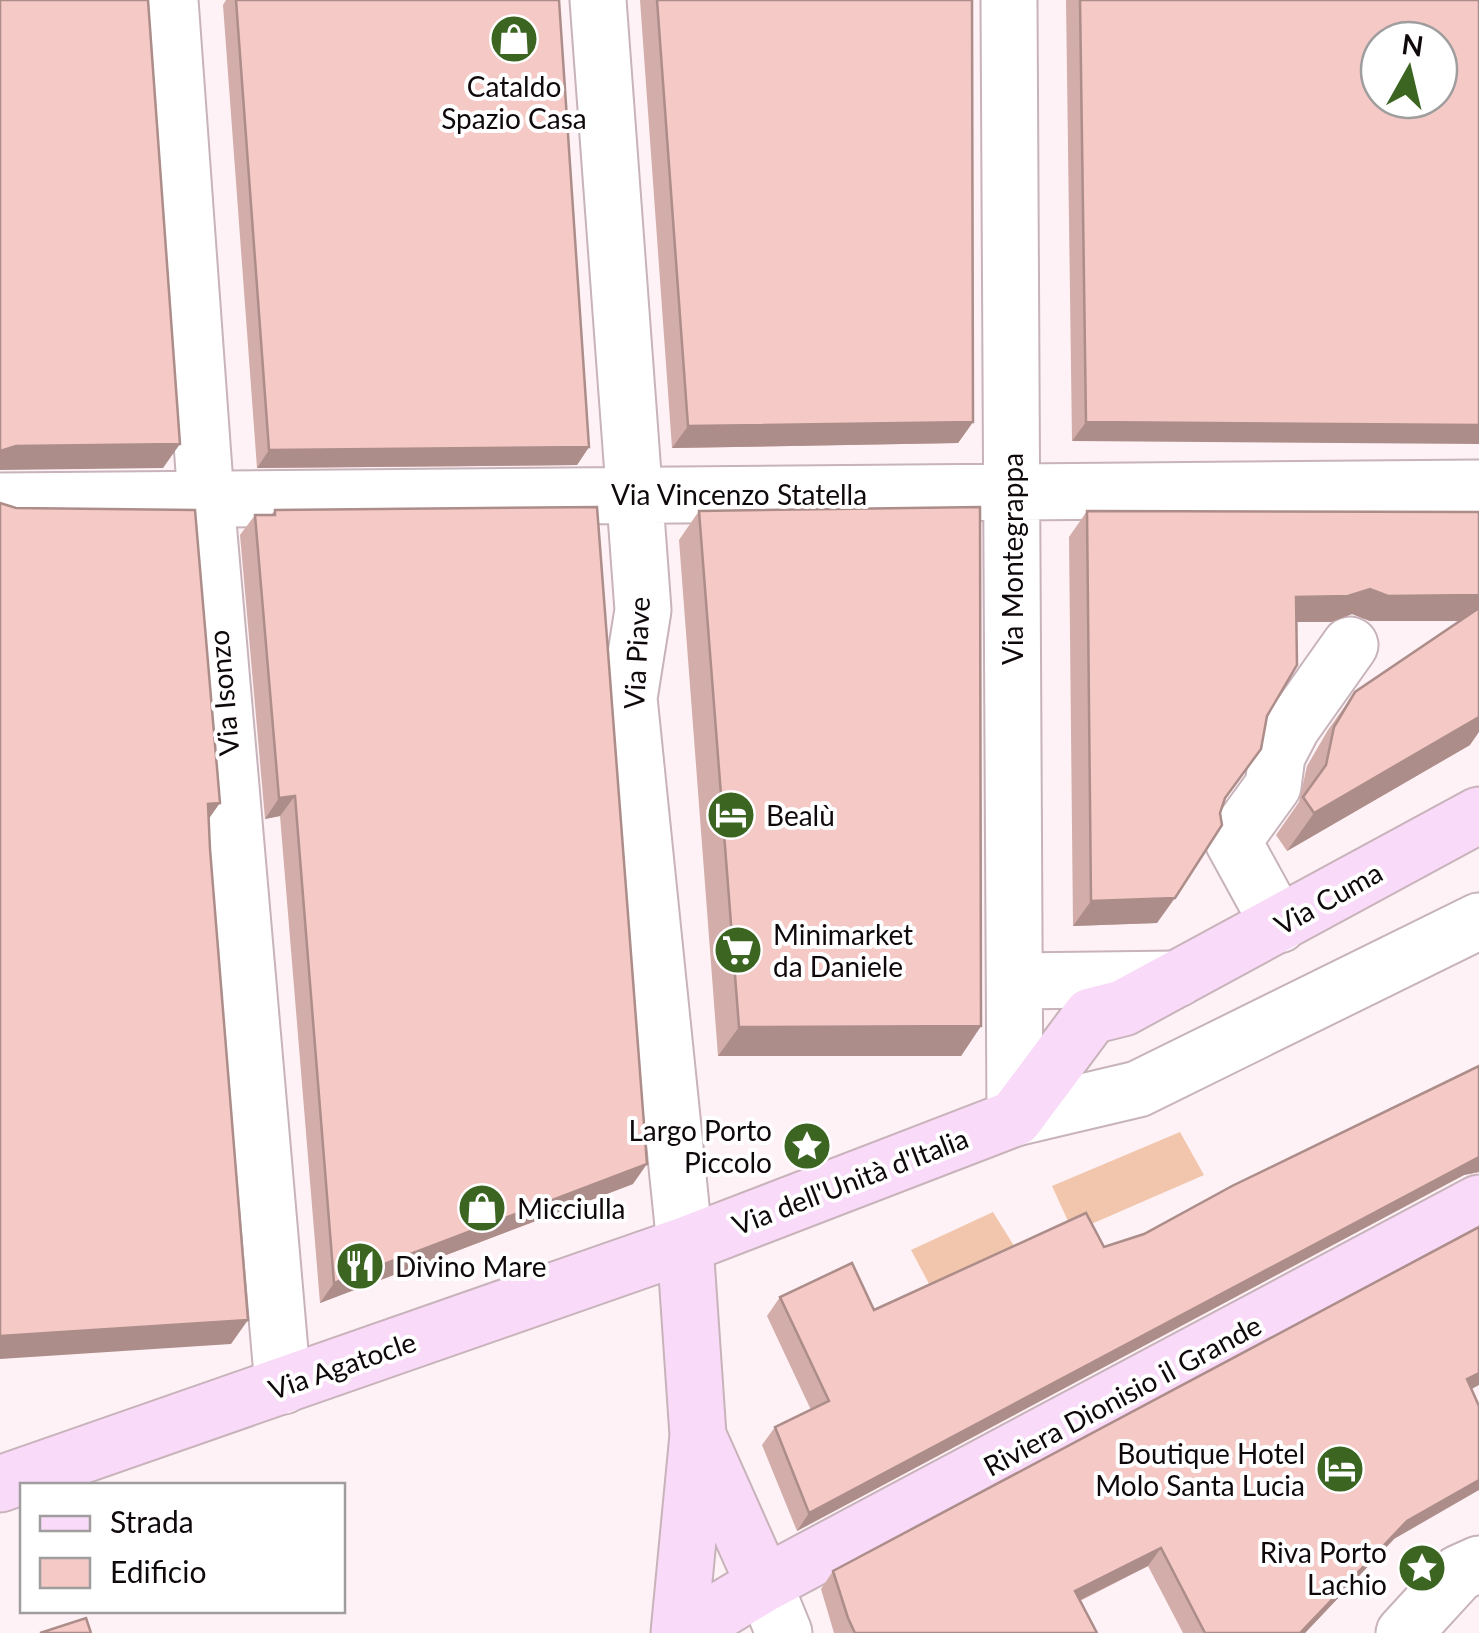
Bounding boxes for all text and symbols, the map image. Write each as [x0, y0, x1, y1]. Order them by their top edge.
shop icon: Cataldo Spazio Casa [488, 13, 540, 65]
north arrow [1359, 20, 1459, 120]
text: N [1400, 26, 1426, 63]
place label: Cataldo Spazio Casa [441, 69, 587, 135]
street label: Via Montegrappa [995, 453, 1029, 665]
street label: Via Vincenzo Statella [611, 477, 867, 511]
street label: Via Piave [616, 596, 656, 710]
street label: Via Isonzo [201, 629, 245, 757]
hotel icon: Bealù [705, 789, 757, 841]
place label: Bealù [766, 798, 835, 832]
street label: Via Cuma [1268, 855, 1388, 941]
place label: Minimarket da Daniele [773, 917, 913, 983]
supermarket icon: Minimarket da Daniele [712, 924, 764, 976]
place label: Largo Porto Piccolo [628, 1113, 772, 1179]
street label: Via dell'Unità d'Italia [727, 1120, 973, 1242]
place icon: Largo Porto Piccolo [781, 1120, 833, 1172]
shop icon: Micciulla [456, 1182, 508, 1234]
place label: Micciulla [517, 1191, 625, 1225]
restaurant icon: Divino Mare [334, 1240, 386, 1292]
place label: Divino Mare [395, 1249, 546, 1283]
street label: Riviera Dionisio il Grande [977, 1307, 1267, 1483]
street label: Via Agatocle [264, 1324, 420, 1406]
place label: Boutique Hotel Molo Santa Lucia [1095, 1436, 1305, 1502]
hotel icon: Boutique Hotel Molo Santa Lucia [1314, 1443, 1366, 1495]
legend [20, 1483, 345, 1613]
text: Strada [110, 1503, 194, 1539]
place label: Riva Porto Lachio [1260, 1535, 1387, 1601]
place icon: Riva Porto Lachio [1396, 1542, 1448, 1594]
text: Edificio [110, 1553, 206, 1589]

